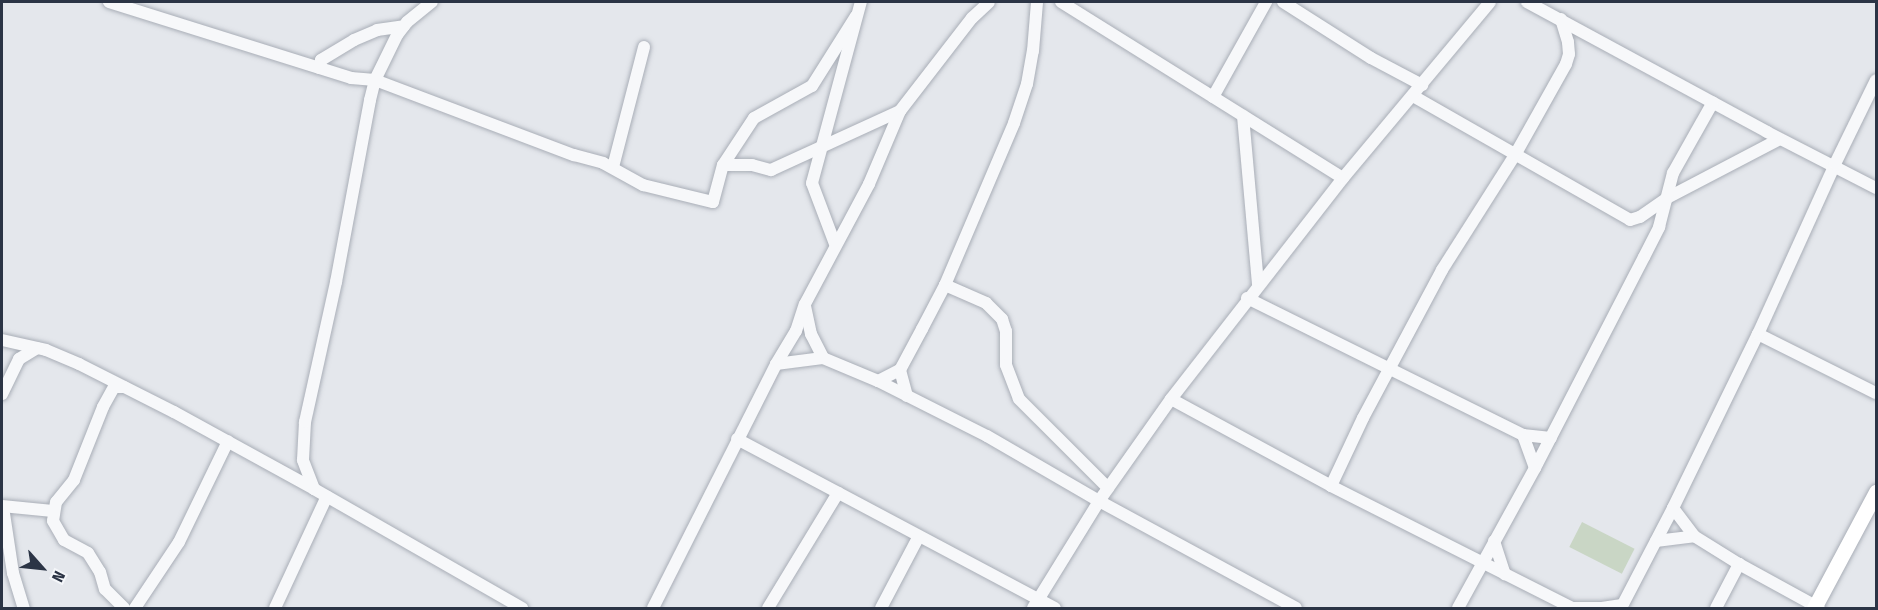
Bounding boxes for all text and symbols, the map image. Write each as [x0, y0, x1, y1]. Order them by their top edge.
north arrow [12, 538, 72, 598]
text: N [48, 568, 69, 585]

